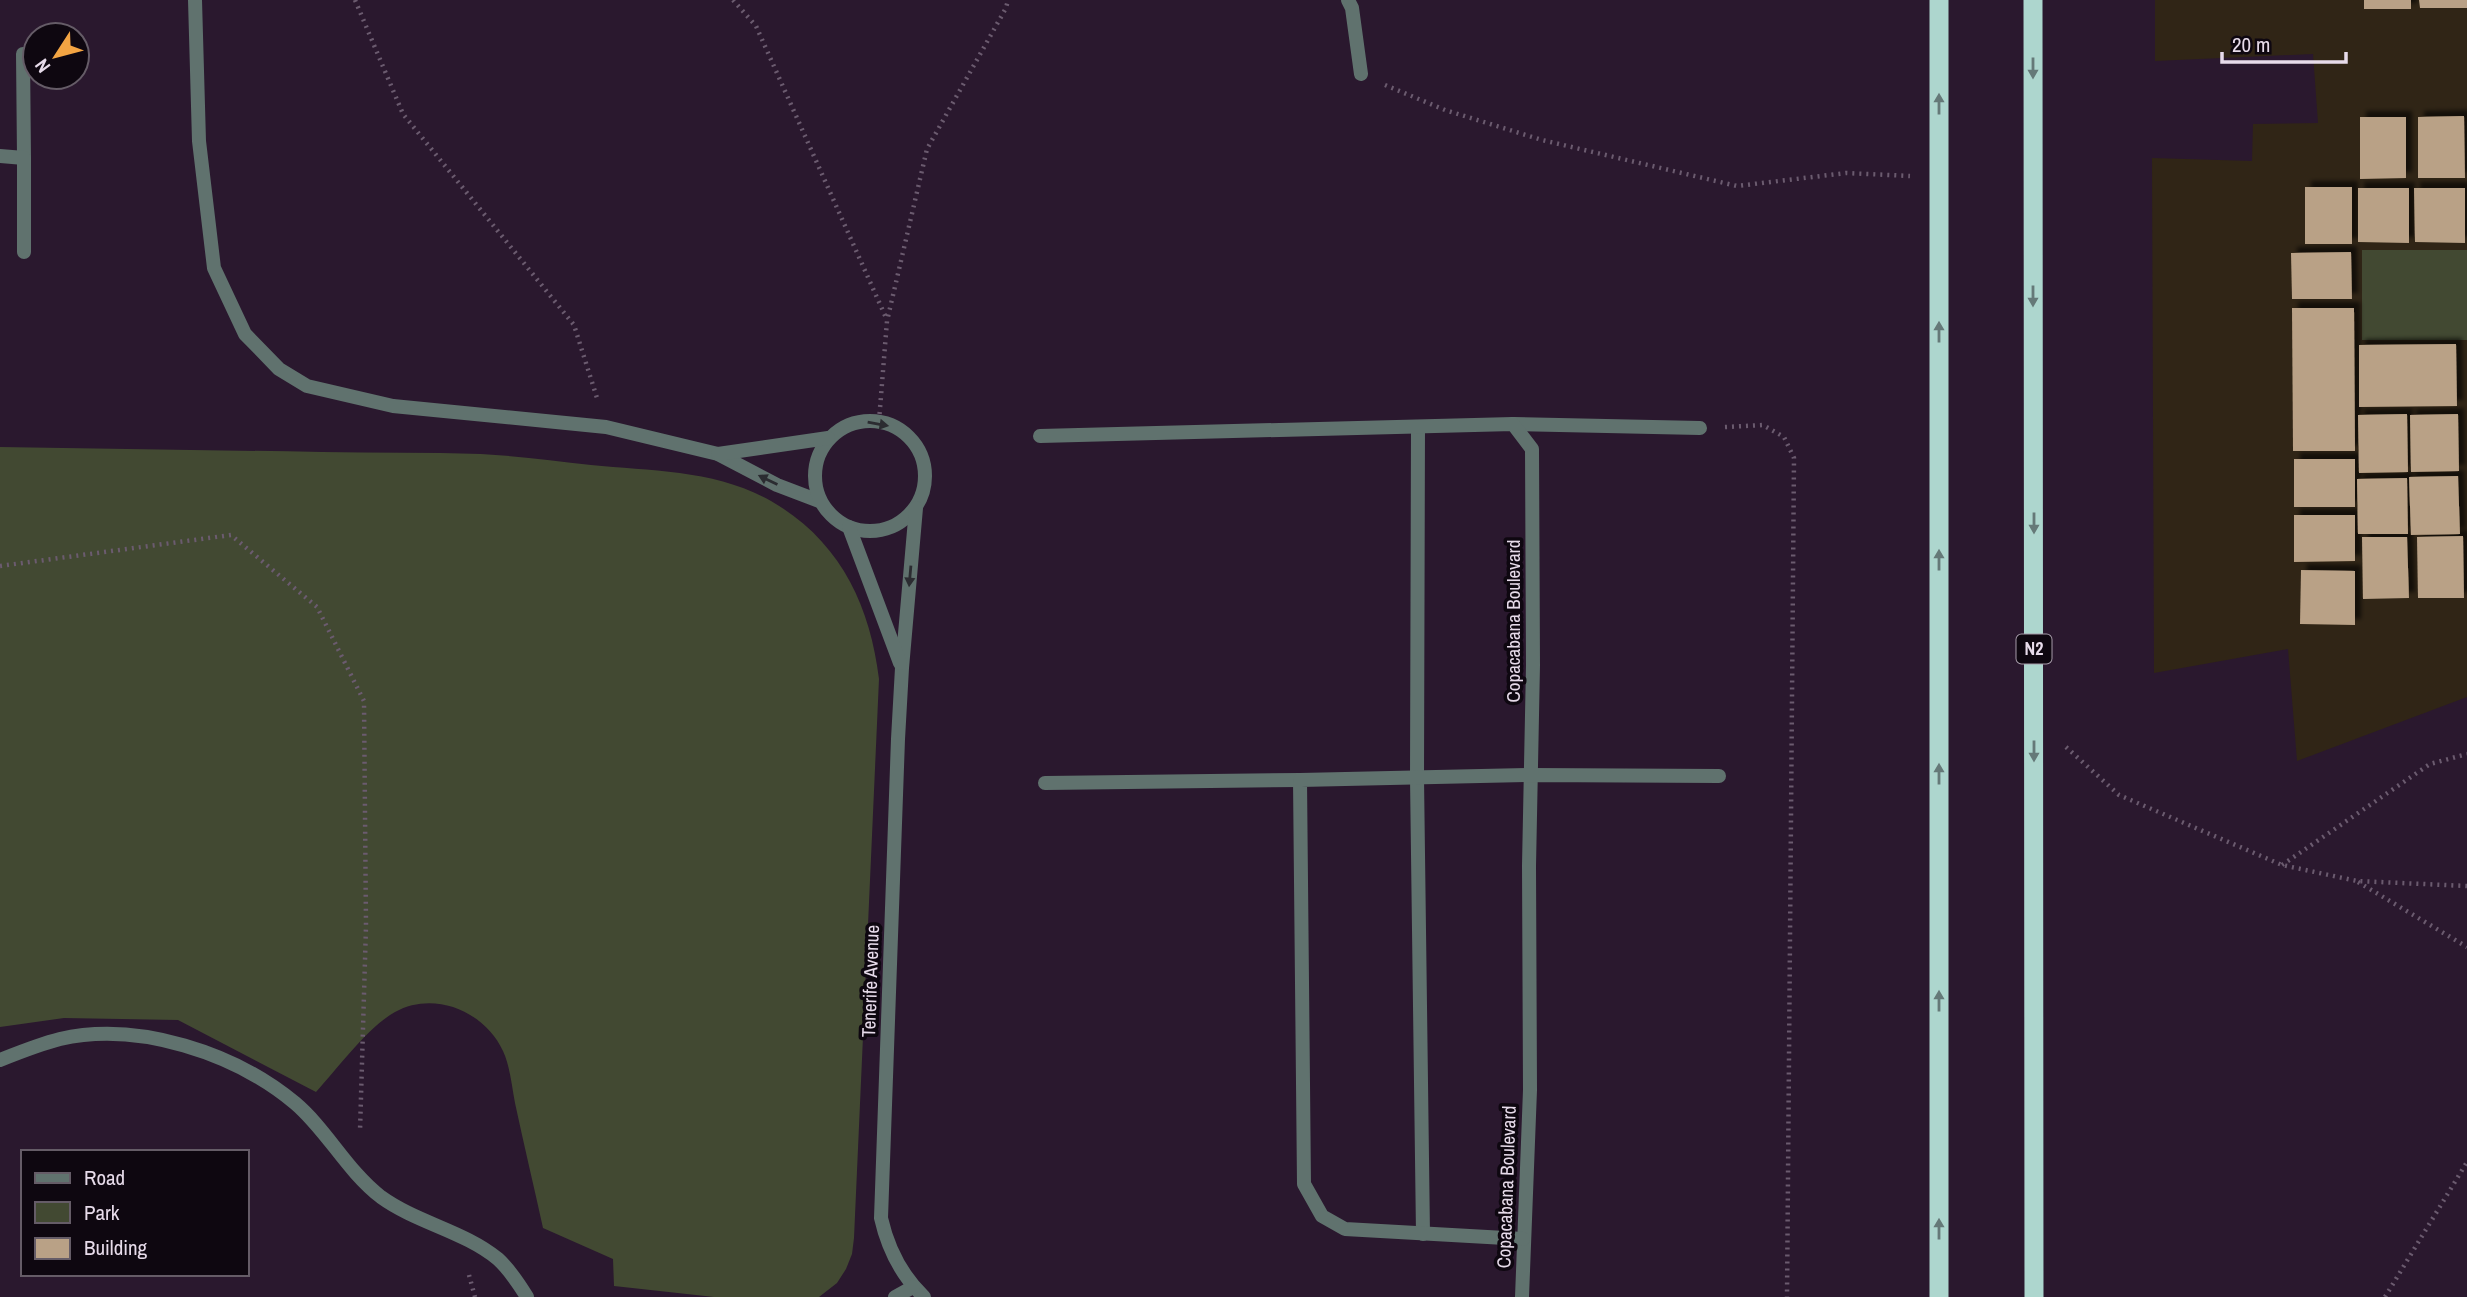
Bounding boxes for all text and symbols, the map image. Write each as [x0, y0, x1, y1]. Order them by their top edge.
north arrow [21, 21, 91, 91]
scale bar [2222, 21, 2346, 65]
text: 20 m [2232, 30, 2270, 59]
text: N [28, 54, 56, 78]
one-way arrow [2027, 57, 2039, 79]
one-way arrow [1933, 93, 1945, 115]
one-way arrow [2027, 285, 2039, 307]
one-way arrow [1933, 320, 1945, 342]
one-way arrow [868, 419, 890, 430]
one-way arrow [757, 474, 778, 485]
one-way arrow [2028, 512, 2040, 534]
street label: Copacabana Boulevard [1500, 540, 1526, 702]
one-way arrow [1933, 549, 1945, 571]
one-way arrow [904, 565, 915, 587]
road number: N2 [2016, 634, 2052, 664]
one-way arrow [2028, 740, 2040, 762]
one-way arrow [1933, 763, 1945, 785]
street label: Tenerife Avenue [855, 924, 885, 1038]
one-way arrow [1933, 990, 1945, 1012]
street label: Copacabana Boulevard [1490, 1105, 1522, 1269]
legend [21, 1150, 248, 1276]
text: Road [84, 1163, 125, 1192]
text: Park [84, 1198, 120, 1227]
one-way arrow [1933, 1218, 1945, 1240]
text: Building [84, 1233, 148, 1262]

